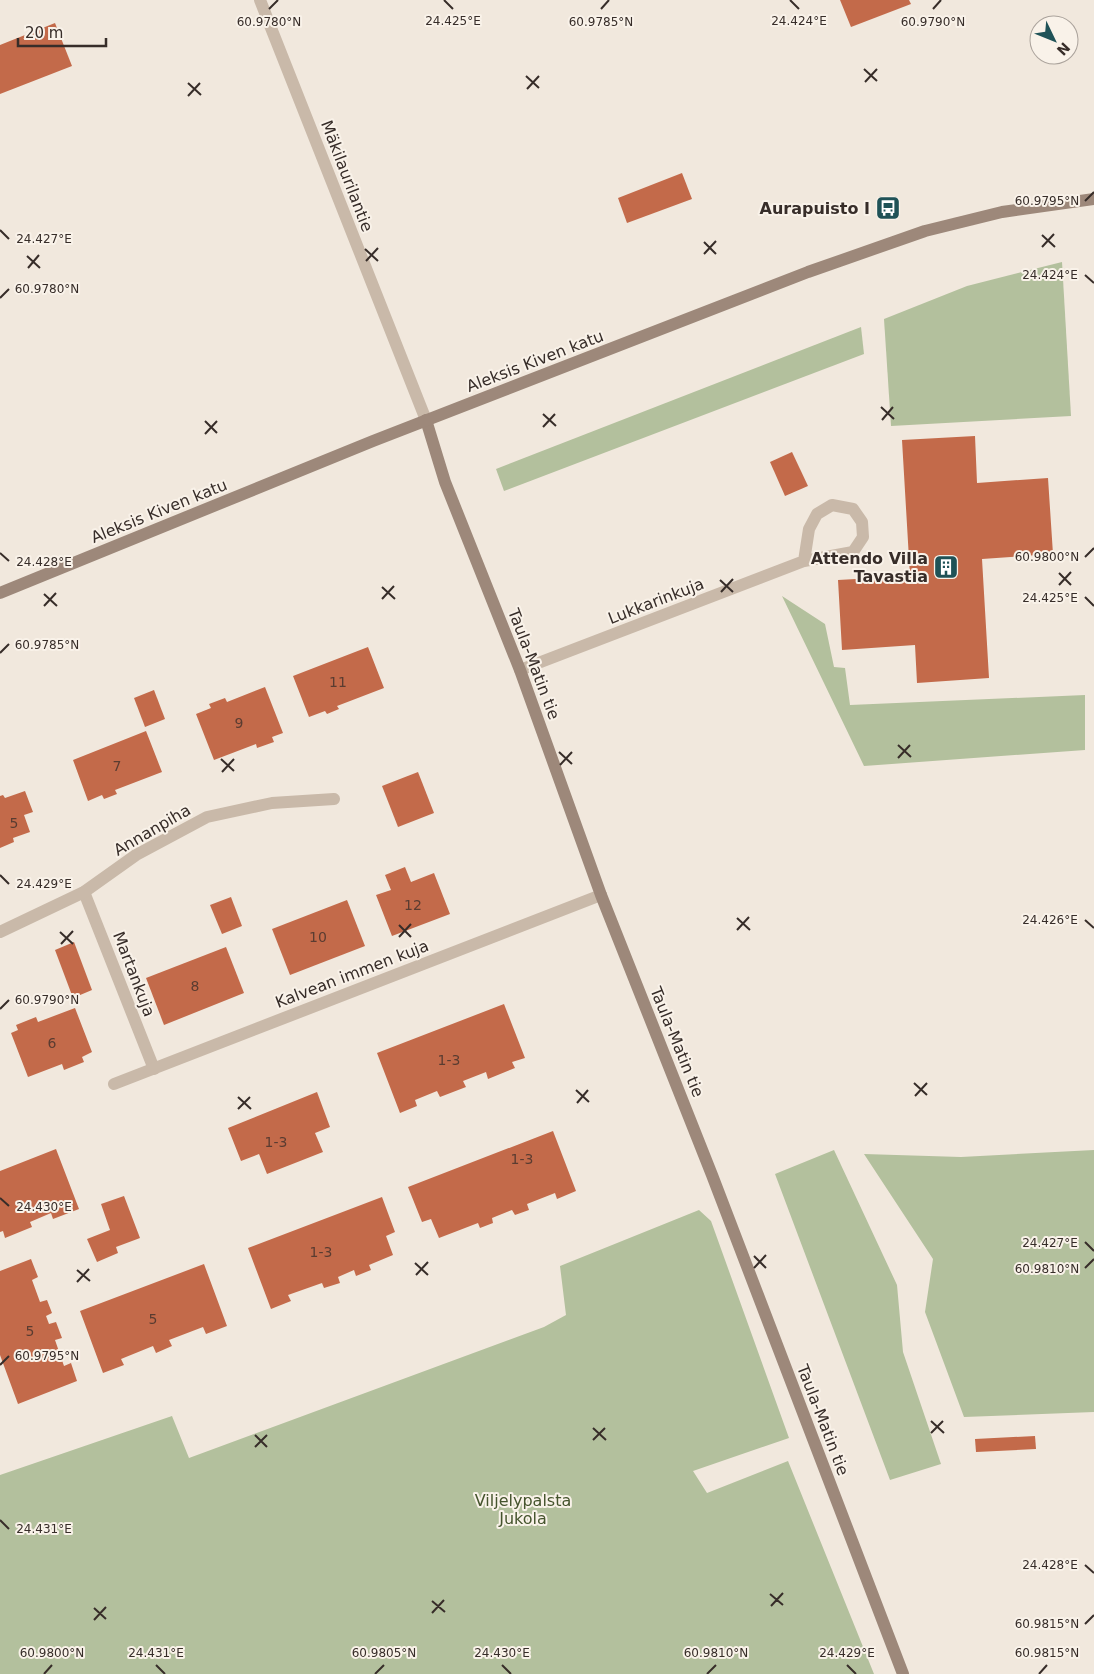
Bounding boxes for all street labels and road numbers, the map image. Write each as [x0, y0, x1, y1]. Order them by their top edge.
street label: Mäkilaurilantie [317, 118, 377, 234]
street label: Aleksis Kiven katu [464, 326, 606, 396]
street label: Aleksis Kiven katu [88, 475, 230, 547]
street label: Lukkarinkuja [605, 574, 707, 628]
street label: Taula-Matin tie [504, 605, 564, 722]
street label: Annanpiha [110, 800, 194, 860]
street label: Martankuja [109, 929, 159, 1019]
street label: Kalvean immen kuja [273, 936, 431, 1012]
street label: Taula-Matin tie [646, 983, 708, 1100]
street label: Taula-Matin tie [793, 1361, 853, 1478]

